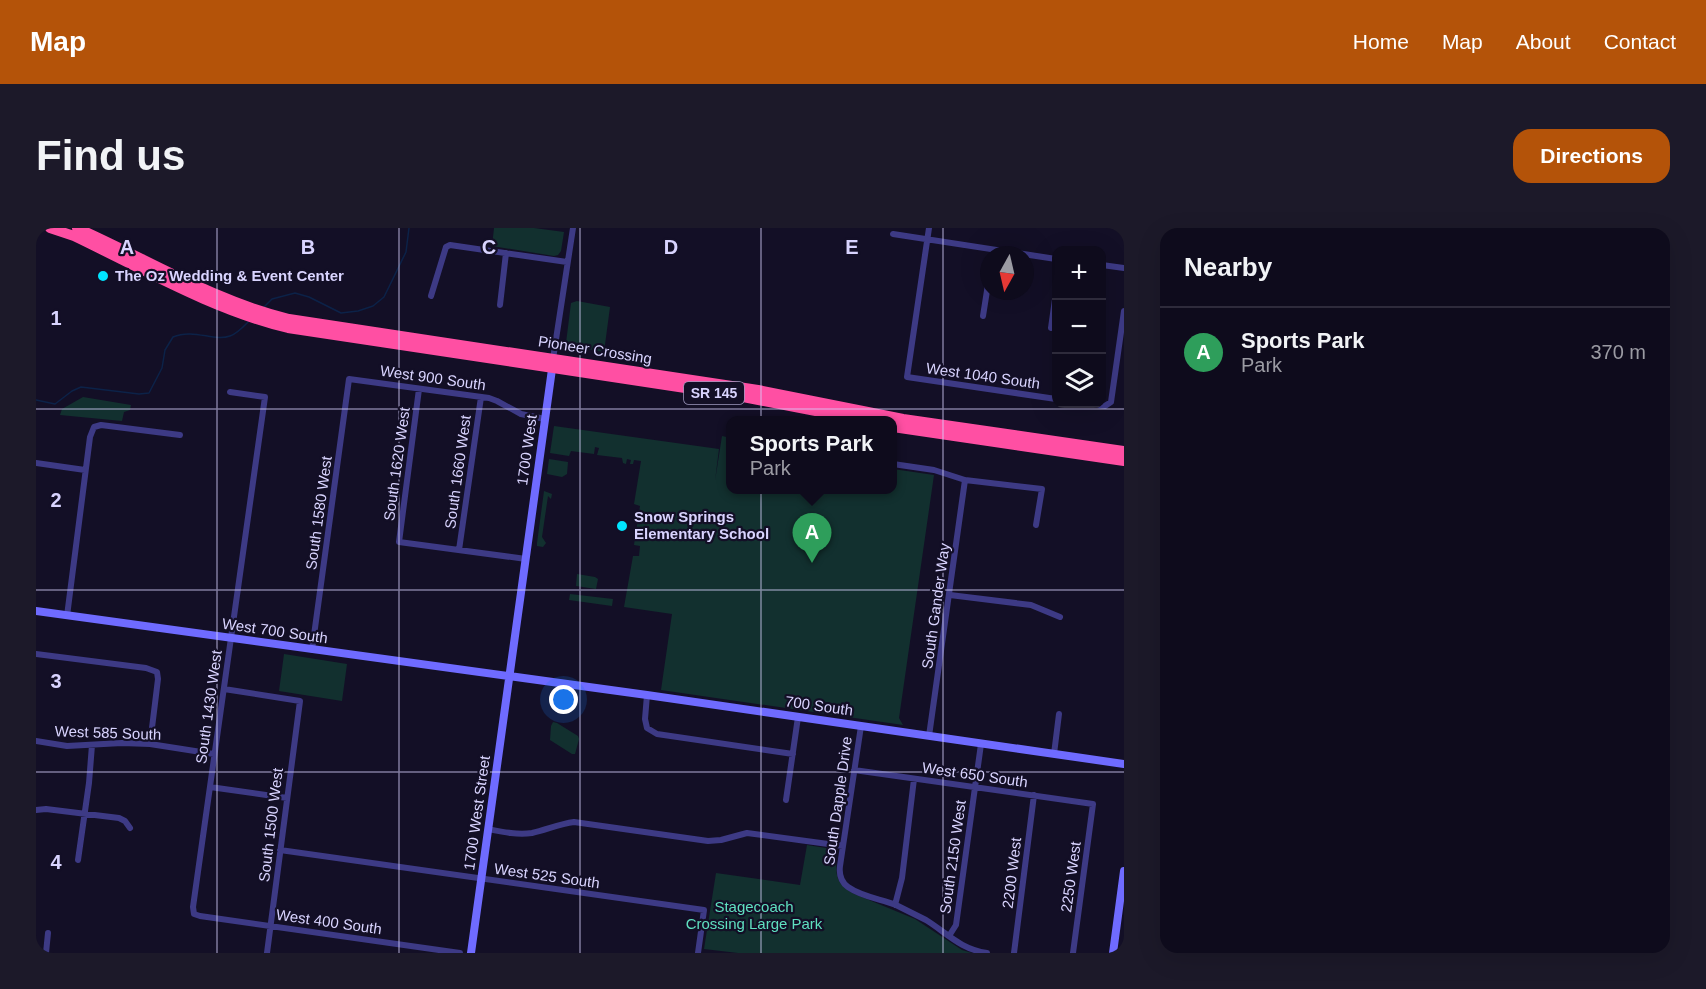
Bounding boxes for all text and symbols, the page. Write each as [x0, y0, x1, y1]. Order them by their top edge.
text: Map [30, 26, 86, 57]
text: Home [1353, 30, 1409, 53]
text: Map [1442, 30, 1483, 53]
text: About [1516, 30, 1571, 53]
text: Contact [1604, 30, 1676, 53]
button: Directions [1513, 129, 1670, 183]
text: Find us [36, 132, 185, 179]
text: A [120, 236, 134, 258]
text: B [301, 236, 315, 258]
text: C [482, 236, 496, 258]
text: D [664, 236, 678, 258]
text: E [845, 236, 859, 258]
north arrow [980, 246, 1034, 300]
map controls [1052, 246, 1106, 408]
button: + [1052, 246, 1106, 300]
text: Nearby [1184, 252, 1272, 282]
place label: The Oz Wedding & Event Center [115, 267, 344, 284]
marker: The Oz Wedding & Event Center [96, 269, 110, 283]
button: − [1052, 300, 1106, 354]
text: 1 [50, 307, 62, 329]
text: Sports Park [1241, 328, 1365, 353]
street label: Pioneer Crossing [537, 332, 653, 367]
text: A [1196, 341, 1211, 363]
text: 370 m [1590, 341, 1646, 363]
button: layers [1052, 354, 1106, 408]
text: Park [1241, 354, 1282, 376]
street label: West 1040 South [925, 359, 1041, 392]
street label: West 900 South [379, 362, 487, 393]
road number: SR 145 [684, 382, 744, 404]
street label: South 1620 West [380, 405, 413, 522]
street label: South 1660 West [441, 413, 474, 530]
street label: 1700 West [513, 413, 540, 486]
popup [726, 416, 897, 494]
text: Sports Park [750, 431, 873, 456]
street label: South 1580 West [302, 454, 335, 571]
text: Park [750, 457, 791, 479]
text: 2 [50, 489, 62, 511]
place label: Snow Springs Elementary School [634, 508, 769, 542]
pin: A [792, 514, 832, 563]
marker: Snow Springs Elementary School [615, 519, 629, 533]
street label: South Gander Way [918, 541, 953, 670]
street label: West 700 South [221, 615, 329, 646]
street label: South 1430 West [192, 648, 225, 765]
text: 3 [50, 670, 62, 692]
your location [549, 685, 578, 714]
street label: 700 South [784, 692, 854, 719]
street label: West 585 South [55, 722, 162, 743]
street label: South Dapple Drive [820, 735, 855, 867]
street label: 1700 West Street [460, 754, 493, 871]
street label: West 650 South [921, 759, 1029, 790]
street label: South 1500 West [255, 766, 286, 883]
street label: South 2150 West [936, 798, 969, 915]
street label: 2200 West [999, 836, 1024, 909]
street label: 2250 West [1057, 840, 1084, 913]
text: 4 [50, 851, 62, 873]
street label: West 525 South [493, 860, 601, 891]
park label: Stagecoach Crossing Large Park [686, 898, 823, 932]
street label: West 400 South [275, 906, 383, 937]

